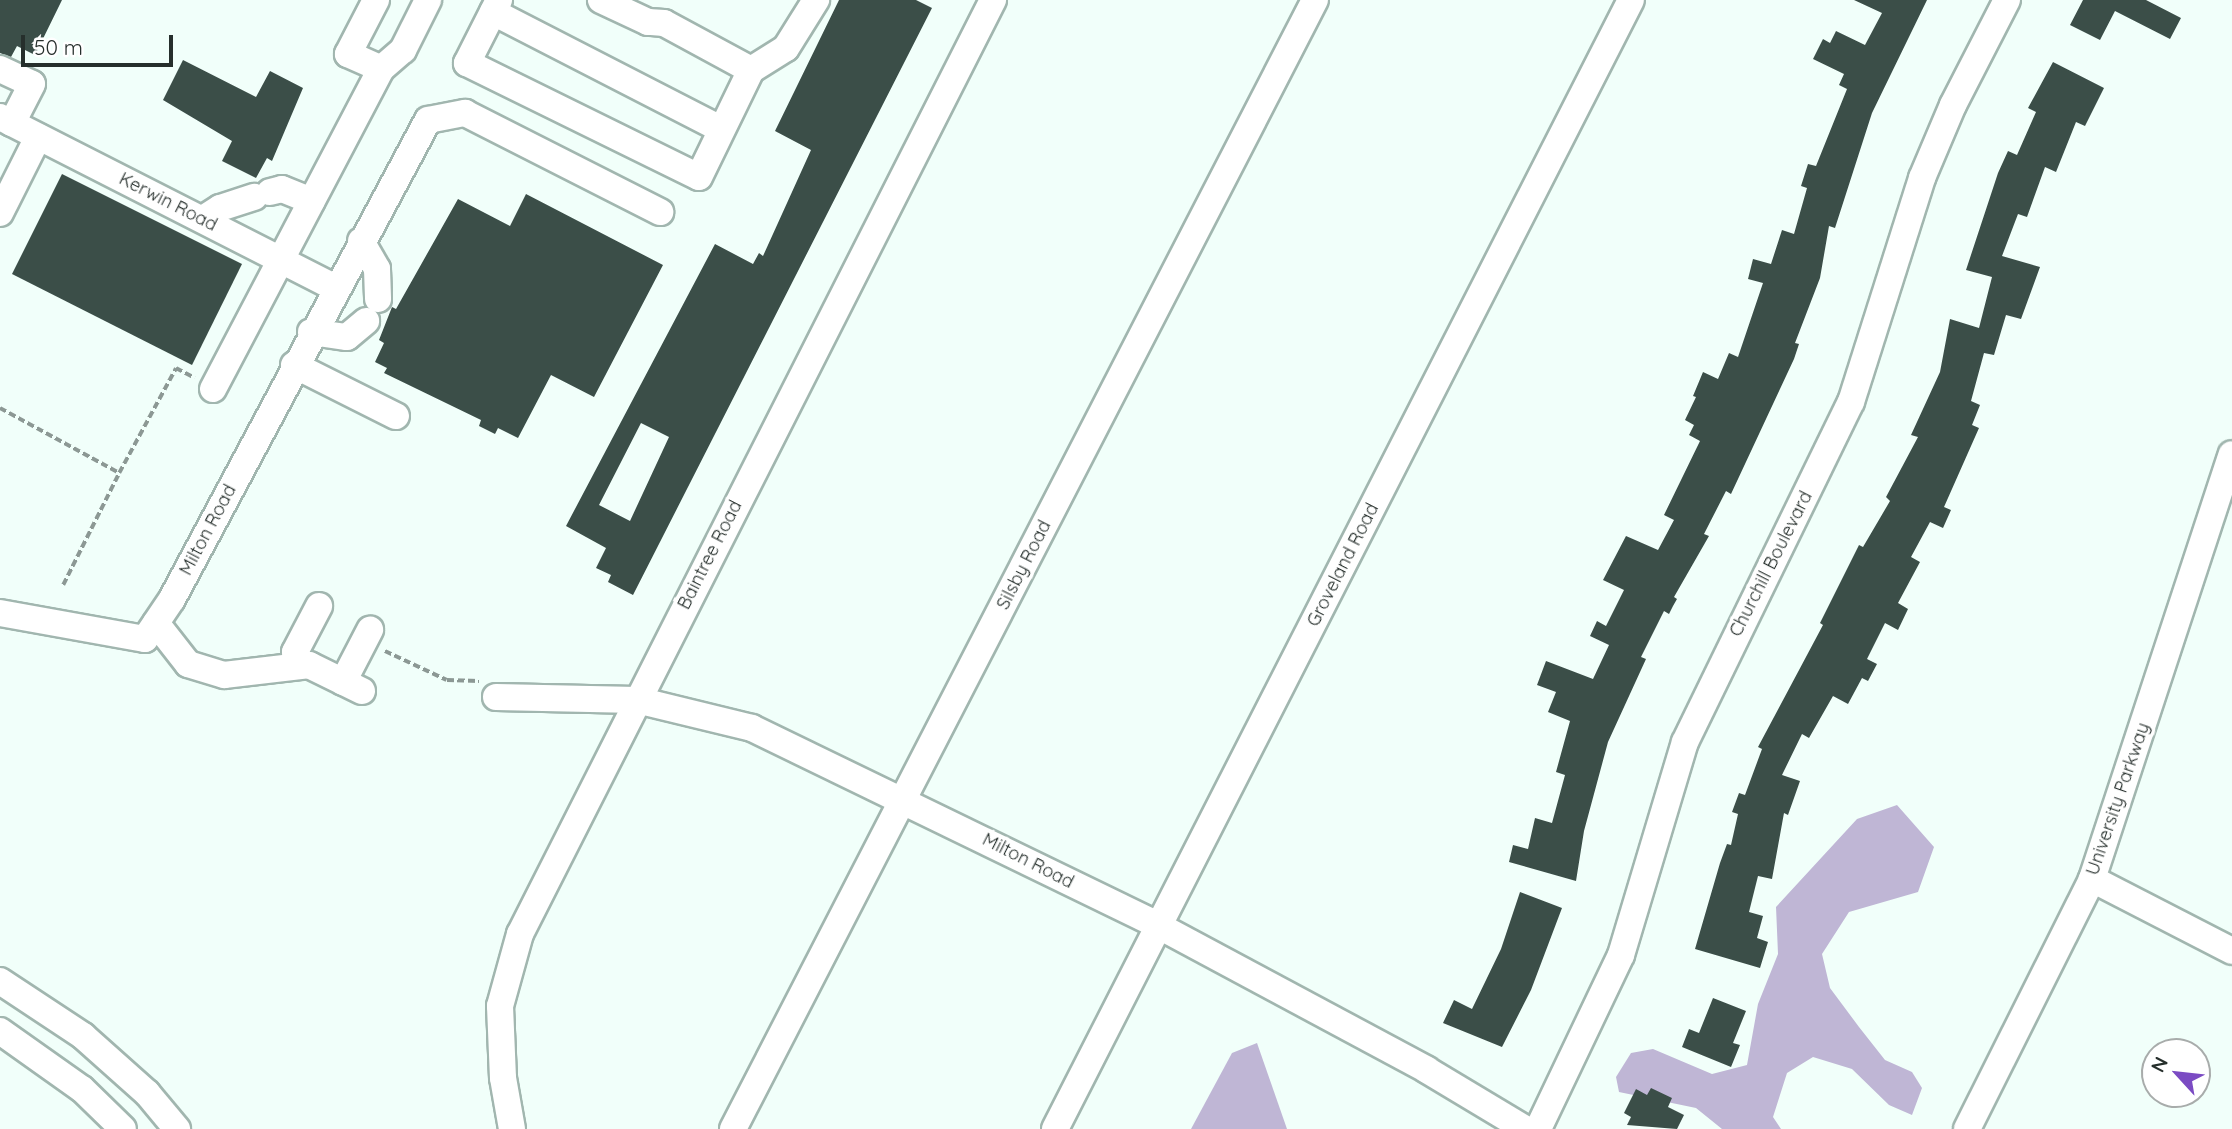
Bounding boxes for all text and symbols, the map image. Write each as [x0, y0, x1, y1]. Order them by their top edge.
scale bar [24, 21, 177, 65]
text: 50 m [34, 34, 83, 60]
street label: Kerwin Road [115, 168, 221, 236]
street label: Milton Road [175, 481, 241, 579]
street label: Churchill Boulevard [1725, 488, 1817, 640]
street label: Baintree Road [673, 497, 747, 613]
street label: Groveland Road [1303, 500, 1383, 630]
street label: Silsby Road [992, 517, 1056, 613]
street label: University Parkway [2082, 720, 2154, 878]
street label: Milton Road [979, 829, 1077, 893]
north arrow [2141, 1038, 2211, 1108]
text: N [2145, 1053, 2173, 1076]

